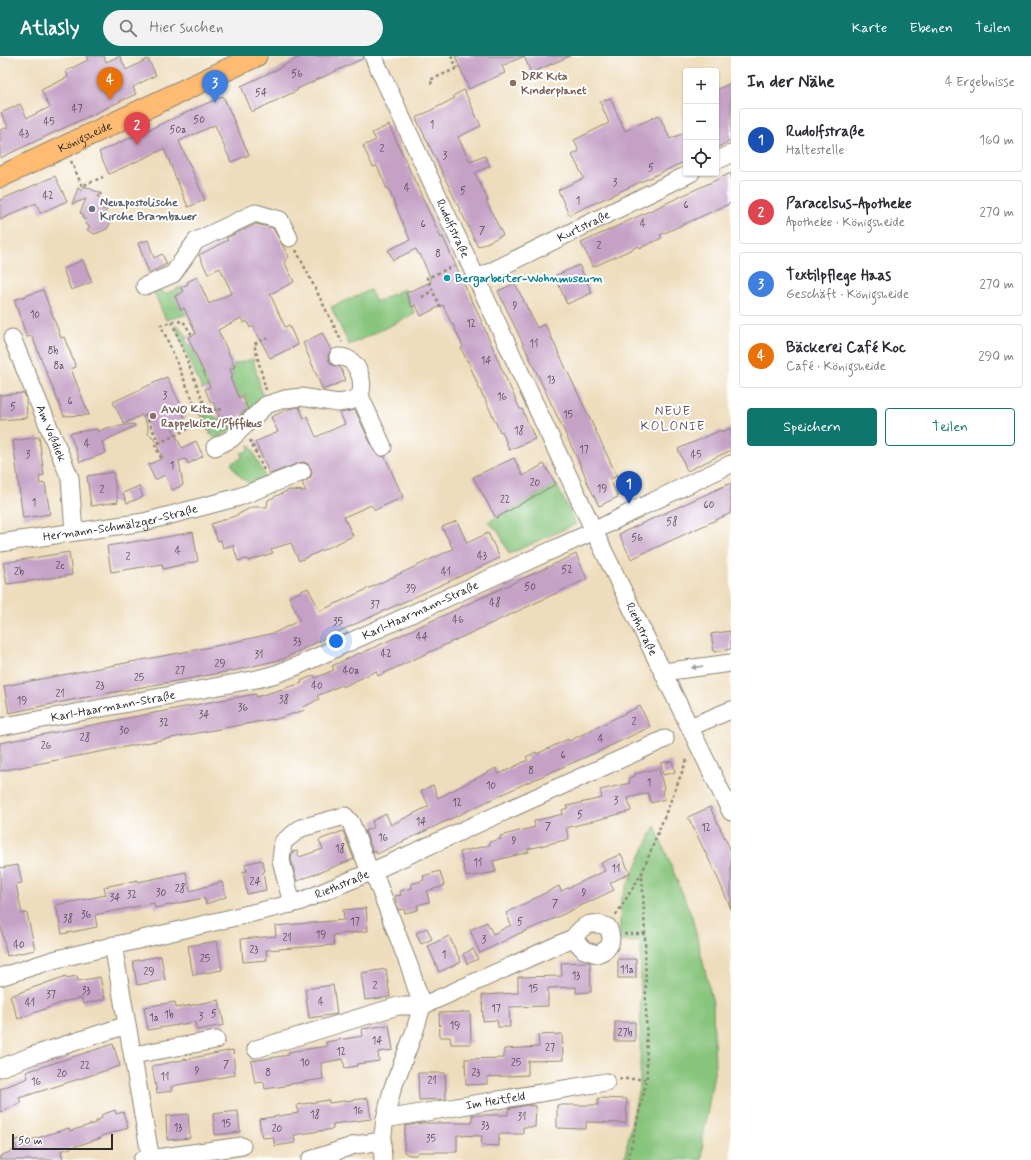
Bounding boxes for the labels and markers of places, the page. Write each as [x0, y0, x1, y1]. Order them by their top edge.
pin: 4 [97, 67, 123, 100]
place label: DRK Kita Kinderplanet [521, 69, 587, 99]
pin: 3 [202, 70, 228, 103]
marker: DRK Kita Kinderplanet [508, 78, 518, 88]
pin: 2 [124, 112, 150, 145]
place label: Neuapostolische Kirche Brambauer [100, 195, 197, 225]
marker: Neuapostolische Kirche Brambauer [87, 204, 97, 214]
place label: Bergarbeiter-Wohnmuseum [455, 271, 602, 288]
marker: Bergarbeiter-Wohnmuseum [442, 273, 452, 283]
place label: AWO Kita Rappelkiste/Pfiffikus [161, 402, 263, 432]
marker: AWO Kita Rappelkiste/Pfiffikus [148, 411, 158, 421]
pin: 1 [616, 471, 642, 504]

